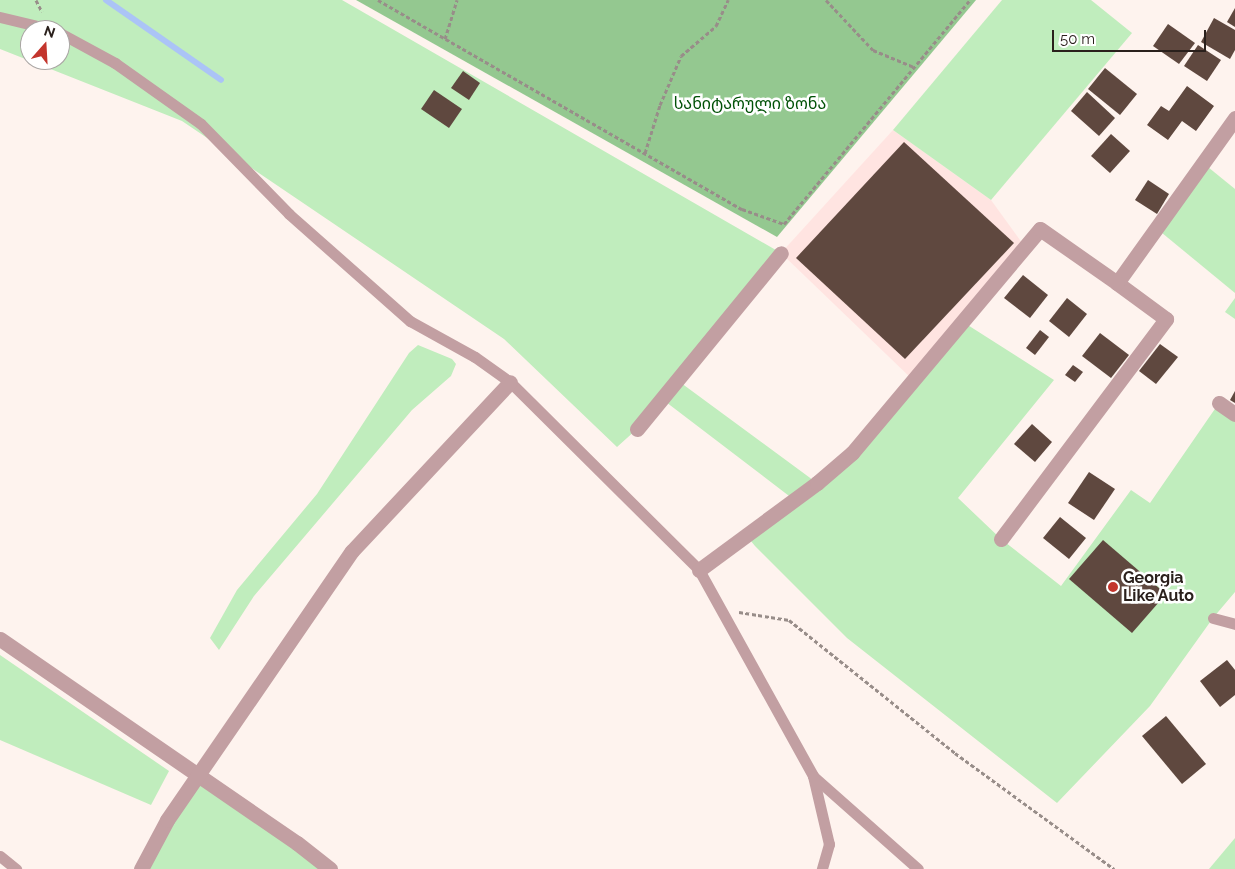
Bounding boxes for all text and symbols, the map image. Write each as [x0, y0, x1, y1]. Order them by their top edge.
north arrow [20, 20, 70, 70]
scale bar [1055, 20, 1209, 52]
text: N [42, 22, 57, 41]
text: 50 m [1060, 30, 1095, 48]
park label: სანიტარული ზონა [674, 94, 826, 114]
place label: Georgia Like Auto [1123, 568, 1195, 606]
marker: Georgia Like Auto [1107, 581, 1119, 593]

